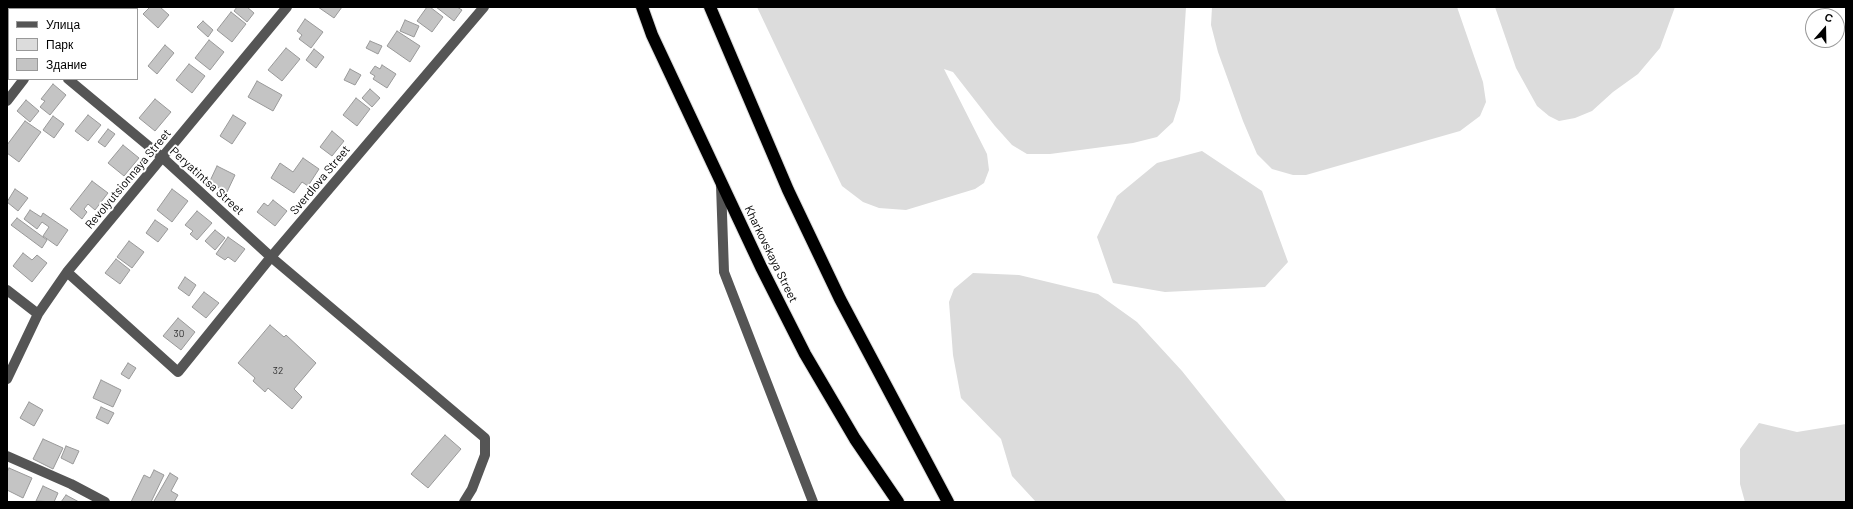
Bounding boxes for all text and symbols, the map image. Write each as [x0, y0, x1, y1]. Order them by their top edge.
legend [8, 8, 138, 80]
north arrow [1805, 8, 1845, 48]
text: С [1823, 10, 1835, 25]
text: Улица [46, 17, 80, 31]
text: Парк [46, 37, 73, 51]
text: Здание [46, 57, 87, 71]
street label: Revolyutsionnaya Street [82, 126, 174, 232]
street label: Sverdlova Street [287, 143, 353, 217]
street label: Peryatintsa Street [167, 144, 247, 218]
street label: Kharkovskaya Street [741, 203, 801, 305]
house number: 30 [174, 328, 184, 340]
house number: 32 [273, 365, 283, 377]

